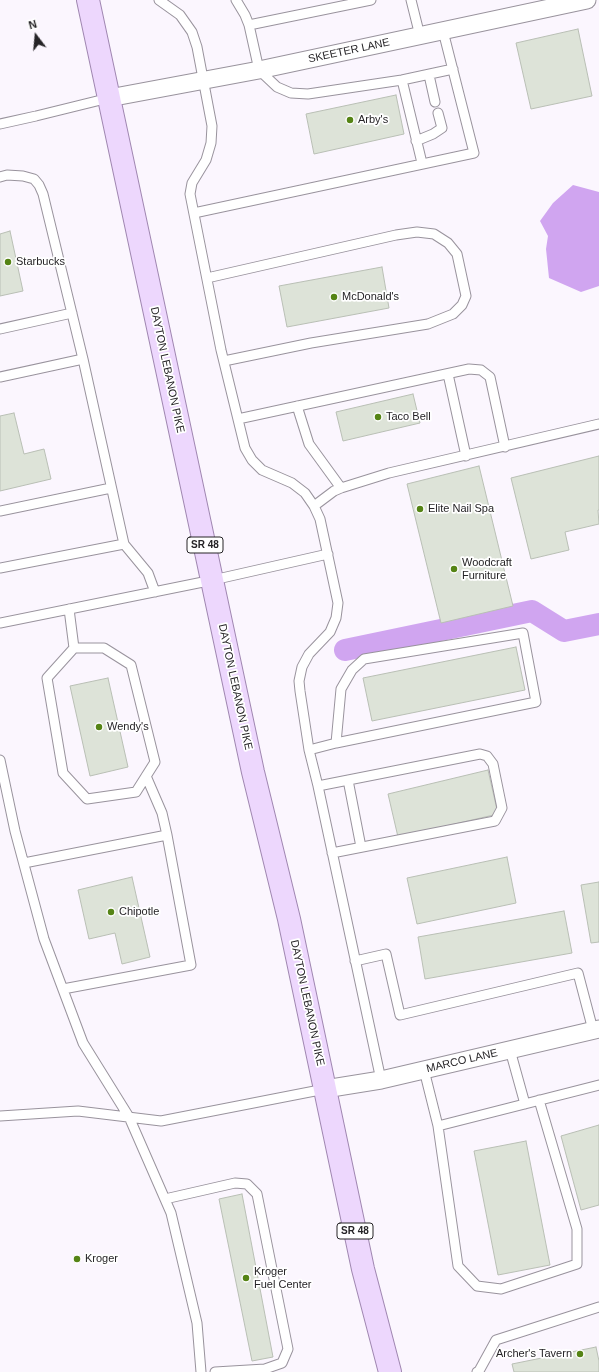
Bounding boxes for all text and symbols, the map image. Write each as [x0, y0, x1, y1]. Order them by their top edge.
north arrow [16, 16, 56, 56]
text: N [27, 18, 38, 31]
street label: SKEETER LANE [307, 36, 391, 66]
place label: Arby's [358, 113, 388, 127]
marker: Arby's [345, 115, 355, 125]
place label: Starbucks [16, 255, 65, 269]
marker: Starbucks [3, 257, 13, 267]
place label: McDonald's [342, 290, 399, 304]
marker: McDonald's [329, 292, 339, 302]
street label: DAYTON LEBANON PIKE [147, 306, 187, 434]
place label: Taco Bell [386, 410, 431, 424]
marker: Taco Bell [373, 412, 383, 422]
place label: Elite Nail Spa [428, 502, 494, 516]
marker: Elite Nail Spa [415, 504, 425, 514]
road number: SR 48 [187, 537, 223, 553]
place label: Woodcraft Furniture [462, 556, 512, 582]
marker: Woodcraft Furniture [449, 564, 459, 574]
street label: DAYTON LEBANON PIKE [215, 623, 255, 751]
place label: Wendy's [107, 720, 149, 734]
marker: Wendy's [94, 722, 104, 732]
place label: Chipotle [119, 905, 159, 919]
marker: Chipotle [106, 907, 116, 917]
street label: DAYTON LEBANON PIKE [287, 939, 327, 1067]
street label: MARCO LANE [425, 1046, 499, 1076]
road number: SR 48 [337, 1223, 373, 1239]
place label: Kroger [85, 1252, 118, 1266]
marker: Kroger [72, 1254, 82, 1264]
place label: Kroger Fuel Center [254, 1265, 311, 1291]
marker: Kroger Fuel Center [241, 1273, 251, 1283]
place label: Archer's Tavern [496, 1347, 572, 1361]
marker: Archer's Tavern [575, 1349, 585, 1359]

